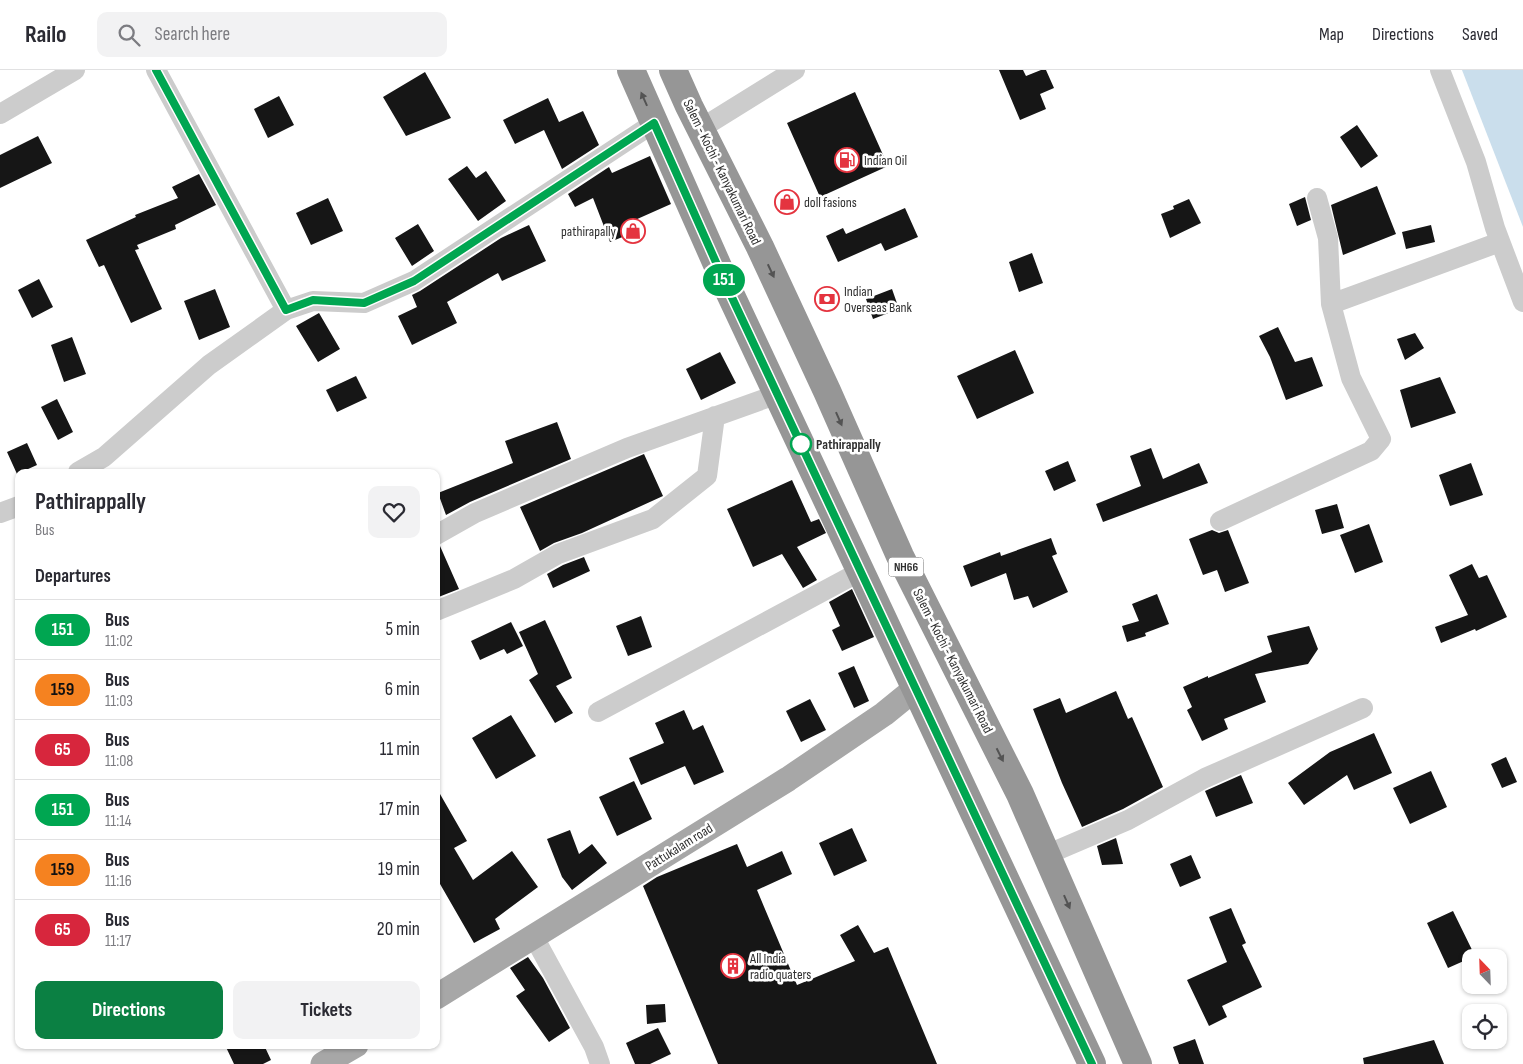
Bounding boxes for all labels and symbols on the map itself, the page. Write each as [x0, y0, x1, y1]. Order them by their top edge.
one-way arrow [639, 92, 647, 106]
street label: Salem - Kochi - Kanyakumari Road [679, 96, 765, 248]
fuel station icon: Indian Oil [834, 147, 860, 173]
place label: Indian Oil [864, 152, 907, 169]
shop icon: doll fasions [774, 189, 800, 215]
place label: doll fasions [804, 194, 857, 211]
shop icon: pathirapally [620, 218, 646, 244]
place label: pathirapally [561, 223, 617, 240]
line badge: 151 [695, 264, 753, 296]
one-way arrow [767, 264, 775, 278]
place label: Indian Overseas Bank [844, 283, 913, 316]
bank icon: Indian Overseas Bank [814, 286, 840, 312]
one-way arrow [835, 412, 843, 426]
marker: Pathirappally [790, 433, 812, 455]
place label: Pathirappally [816, 436, 881, 453]
road number: NH66 [888, 558, 924, 577]
street label: Salem - Kochi - Kanyakumari Road [909, 586, 997, 736]
one-way arrow [996, 747, 1004, 762]
street label: Pattukalam road [642, 820, 716, 874]
one-way arrow [1063, 895, 1071, 909]
north arrow [1462, 949, 1508, 994]
place label: All India radio quaters [749, 950, 811, 983]
building icon: All India radio quaters [720, 953, 746, 979]

